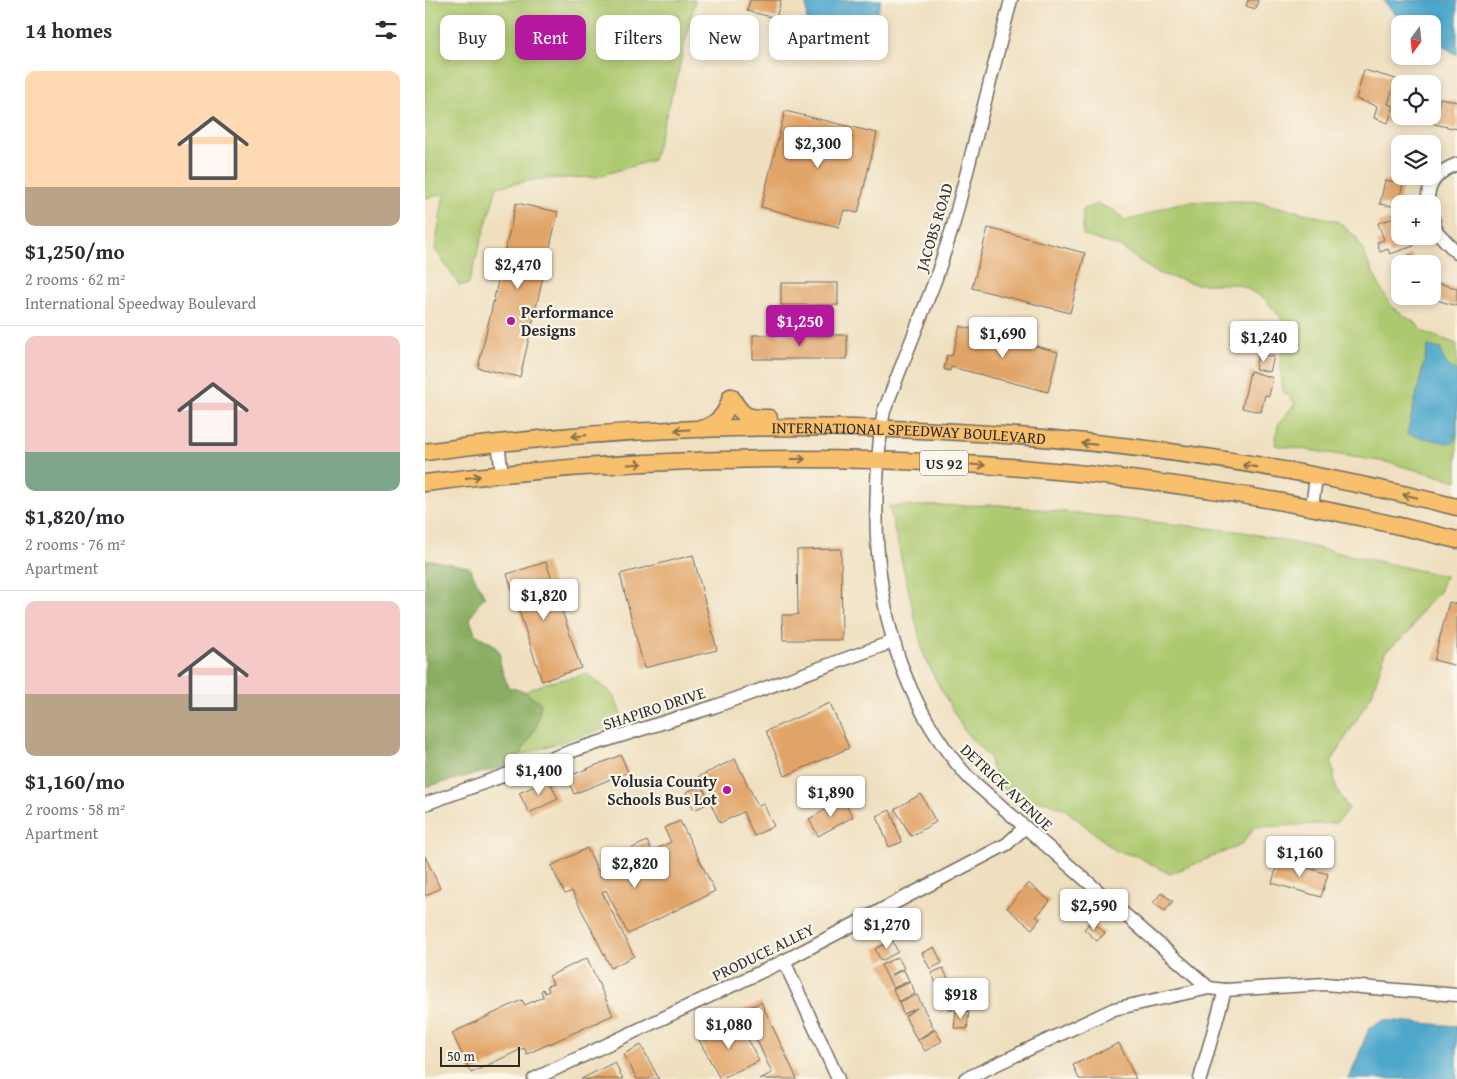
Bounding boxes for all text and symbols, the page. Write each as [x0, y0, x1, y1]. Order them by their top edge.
text: 14 homes [25, 15, 112, 46]
chip: Buy [440, 15, 505, 60]
chip: Rent [515, 15, 586, 60]
chip: Filters [596, 15, 680, 60]
chip: New [690, 15, 759, 60]
chip: Apartment [769, 15, 888, 60]
north arrow [1391, 15, 1441, 65]
map controls [1391, 15, 1441, 305]
icon: filters [372, 16, 400, 44]
button: locate [1391, 75, 1441, 125]
icon: home [168, 103, 258, 193]
pin: $2,300 [777, 126, 859, 169]
text: $2,300 [795, 131, 841, 155]
button: layers [1391, 135, 1441, 185]
street label: JACOBS ROAD [909, 180, 959, 276]
button: + [1391, 195, 1441, 245]
text: $1,250/mo [25, 236, 125, 267]
pin: $2,470 [477, 248, 559, 290]
text: $2,470 [495, 252, 541, 276]
button: − [1391, 255, 1441, 305]
text: 2 rooms · 62 m² [25, 267, 125, 291]
text: International Speedway Boulevard [25, 291, 256, 315]
place label: Performance Designs [521, 300, 614, 342]
pin: $1,250 [759, 304, 841, 347]
text: $1,250 [777, 309, 823, 333]
marker: Performance Designs [505, 315, 517, 327]
pin: $1,690 [962, 316, 1044, 359]
pin: $1,240 [1223, 320, 1305, 363]
text: $1,690 [980, 321, 1026, 345]
text: $1,240 [1241, 325, 1287, 349]
icon: home [168, 369, 258, 459]
street label: INTERNATIONAL SPEEDWAY BOULEVARD [771, 415, 1047, 450]
one-way arrow [674, 425, 690, 435]
one-way arrow [571, 431, 587, 441]
one-way arrow [1081, 439, 1097, 449]
road number: US 92 [920, 450, 968, 476]
one-way arrow [789, 454, 805, 464]
one-way arrow [627, 460, 643, 469]
one-way arrow [969, 460, 985, 470]
one-way arrow [1242, 460, 1258, 470]
one-way arrow [465, 472, 481, 482]
one-way arrow [1402, 491, 1418, 500]
text: $1,820/mo [25, 501, 125, 532]
text: 2 rooms · 76 m² [25, 532, 125, 556]
text: Apartment [25, 556, 98, 580]
pin: $1,820 [503, 578, 585, 621]
text: $1,820 [521, 583, 567, 607]
icon: home [168, 634, 258, 724]
street label: SHAPIRO DRIVE [600, 680, 708, 736]
street label: DETRICK AVENUE [955, 738, 1059, 836]
pin: $1,400 [498, 754, 580, 796]
text: $1,400 [516, 758, 562, 782]
text: $1,160/mo [25, 766, 125, 797]
place label: Volusia County Schools Bus Lot [607, 769, 718, 811]
pin: $1,890 [790, 776, 872, 818]
text: $1,890 [808, 780, 854, 804]
marker: Volusia County Schools Bus Lot [721, 784, 733, 796]
text: 2 rooms · 58 m² [25, 797, 125, 821]
text: Apartment [25, 821, 98, 845]
pin: $1,160 [1259, 836, 1341, 878]
text: $1,160 [1277, 840, 1323, 864]
pin: $2,820 [594, 846, 676, 889]
text: $2,820 [612, 851, 658, 875]
pin: $2,590 [1053, 888, 1135, 931]
text: $2,590 [1071, 893, 1117, 917]
pin: $1,270 [846, 908, 928, 950]
text: $1,270 [864, 912, 910, 936]
street label: PRODUCE ALLEY [708, 917, 819, 987]
pin: $918 [931, 978, 991, 1020]
text: $918 [944, 982, 978, 1006]
pin: $1,080 [688, 1008, 770, 1050]
text: $1,080 [706, 1012, 752, 1036]
scale bar [440, 1044, 520, 1067]
text: 50 m [447, 1046, 475, 1066]

